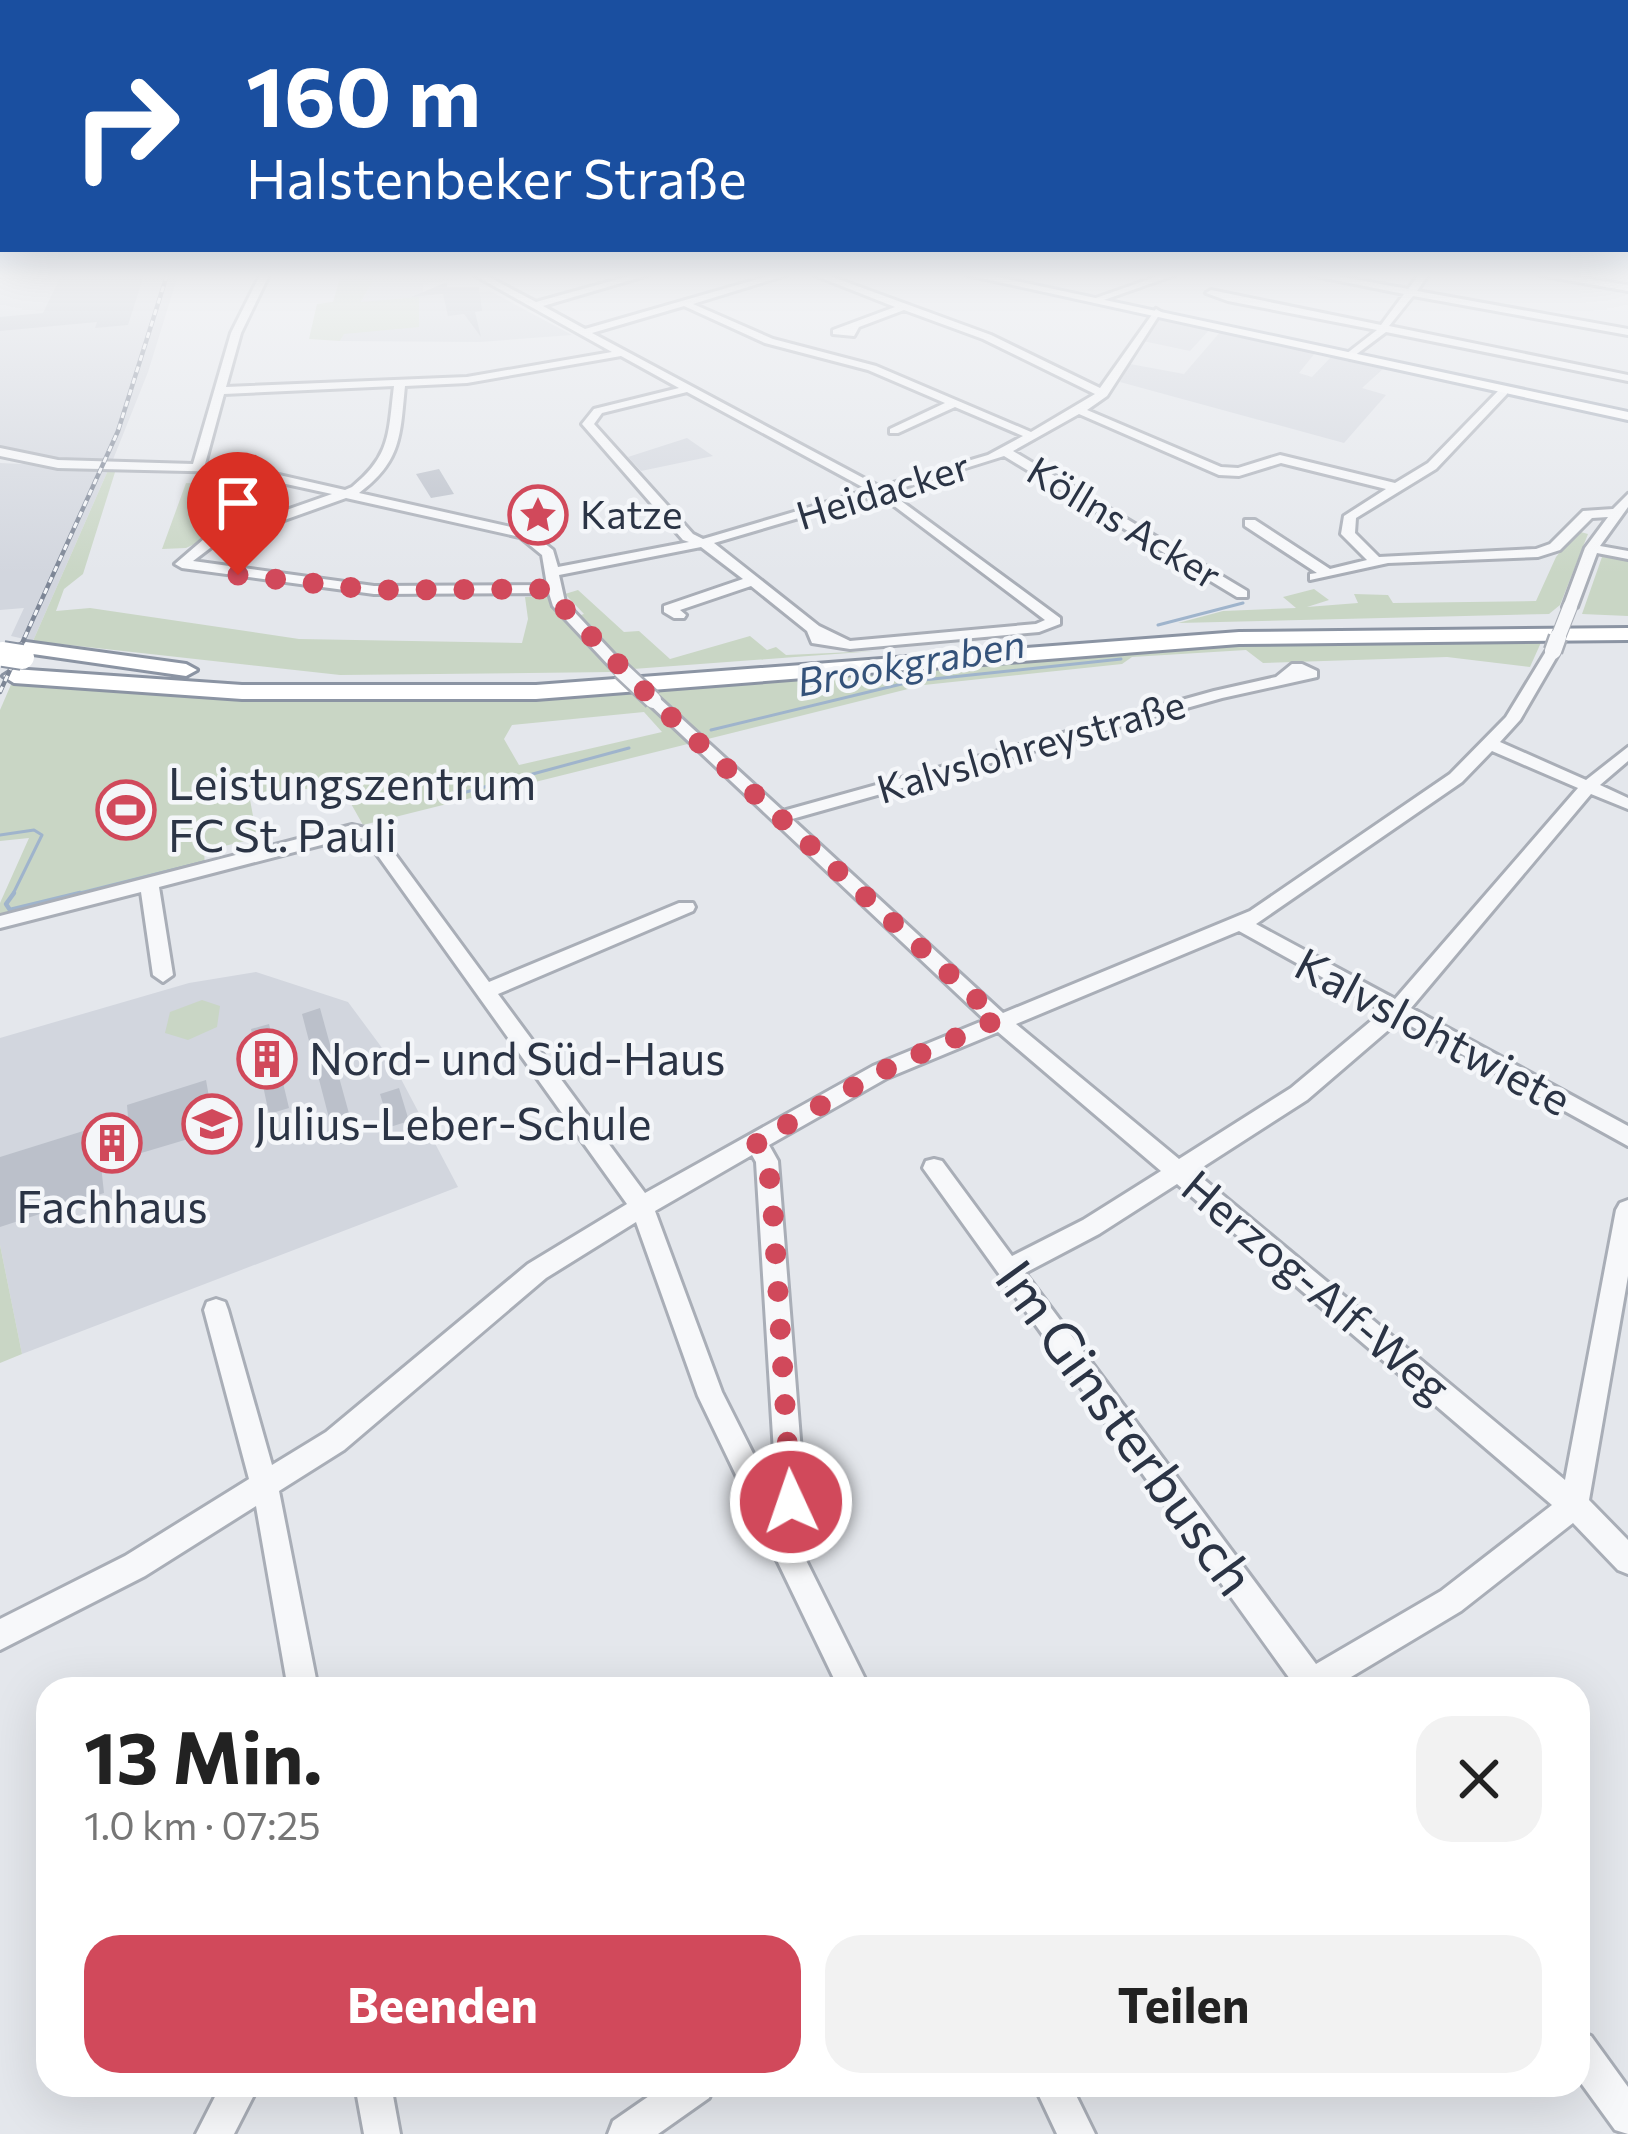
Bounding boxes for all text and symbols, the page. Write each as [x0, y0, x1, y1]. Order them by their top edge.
text: 160 m [246, 42, 481, 144]
icon: right [48, 48, 204, 204]
text: Halstenbeker Straße [246, 144, 747, 210]
street label: Heidacker [790, 440, 975, 538]
street label: Köllns Acker [1020, 445, 1230, 598]
pin [187, 452, 289, 575]
icon: arrive [205, 470, 271, 536]
place icon: Katze [507, 484, 569, 546]
place label: Katze [580, 489, 682, 537]
water label: Brookgraben [793, 617, 1028, 705]
street label: Kalvslohreystraße [871, 678, 1190, 812]
place label: Leistungszentrum FC St. Pauli [168, 754, 536, 861]
sports icon: Leistungszentrum FC St. Pauli [95, 779, 157, 841]
street label: Kalvslohtwiete [1287, 934, 1581, 1125]
building icon: Nord- und Süd-Haus [236, 1028, 298, 1090]
place label: Nord- und Süd-Haus [309, 1029, 726, 1084]
school or university icon: Julius-Leber-Schule [181, 1093, 243, 1155]
place label: Julius-Leber-Schule [254, 1094, 651, 1149]
building icon: Fachhaus [81, 1112, 143, 1174]
street label: Herzog-Alf-Weg [1172, 1157, 1463, 1413]
place label: Fachhaus [16, 1177, 208, 1232]
street label: Im Ginsterbusch [984, 1246, 1271, 1606]
position arrow [728, 1439, 854, 1565]
text: 13 Min. [84, 1711, 322, 1799]
button: close [1416, 1716, 1542, 1842]
text: 1.0 km · 07:25 [84, 1800, 321, 1848]
button: Beenden [84, 1935, 801, 2073]
button: Teilen [825, 1935, 1542, 2073]

